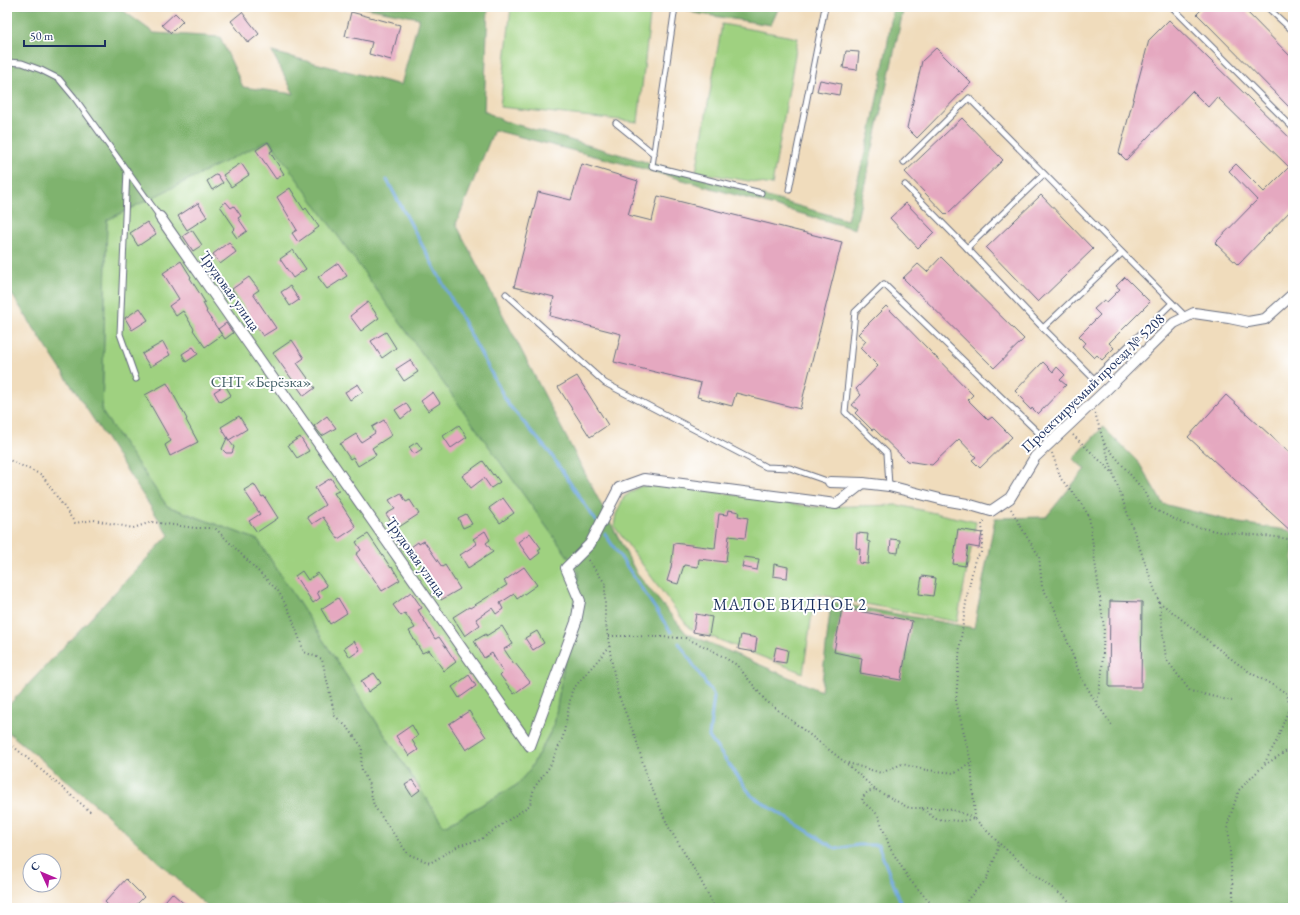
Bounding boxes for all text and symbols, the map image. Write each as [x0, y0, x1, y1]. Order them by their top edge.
scale bar [24, 22, 105, 48]
text: 50 m [30, 28, 54, 44]
street label: Трудовая улица [196, 247, 265, 334]
street label: Проектируемый проезд № 5208 [1017, 309, 1168, 456]
park label: СНТ «Берёзка» [211, 372, 311, 391]
street label: Трудовая улица [382, 513, 451, 600]
district label: МАЛОЕ ВИДНОЕ 2 [713, 594, 867, 615]
north arrow [22, 853, 62, 893]
text: С [27, 858, 43, 874]

